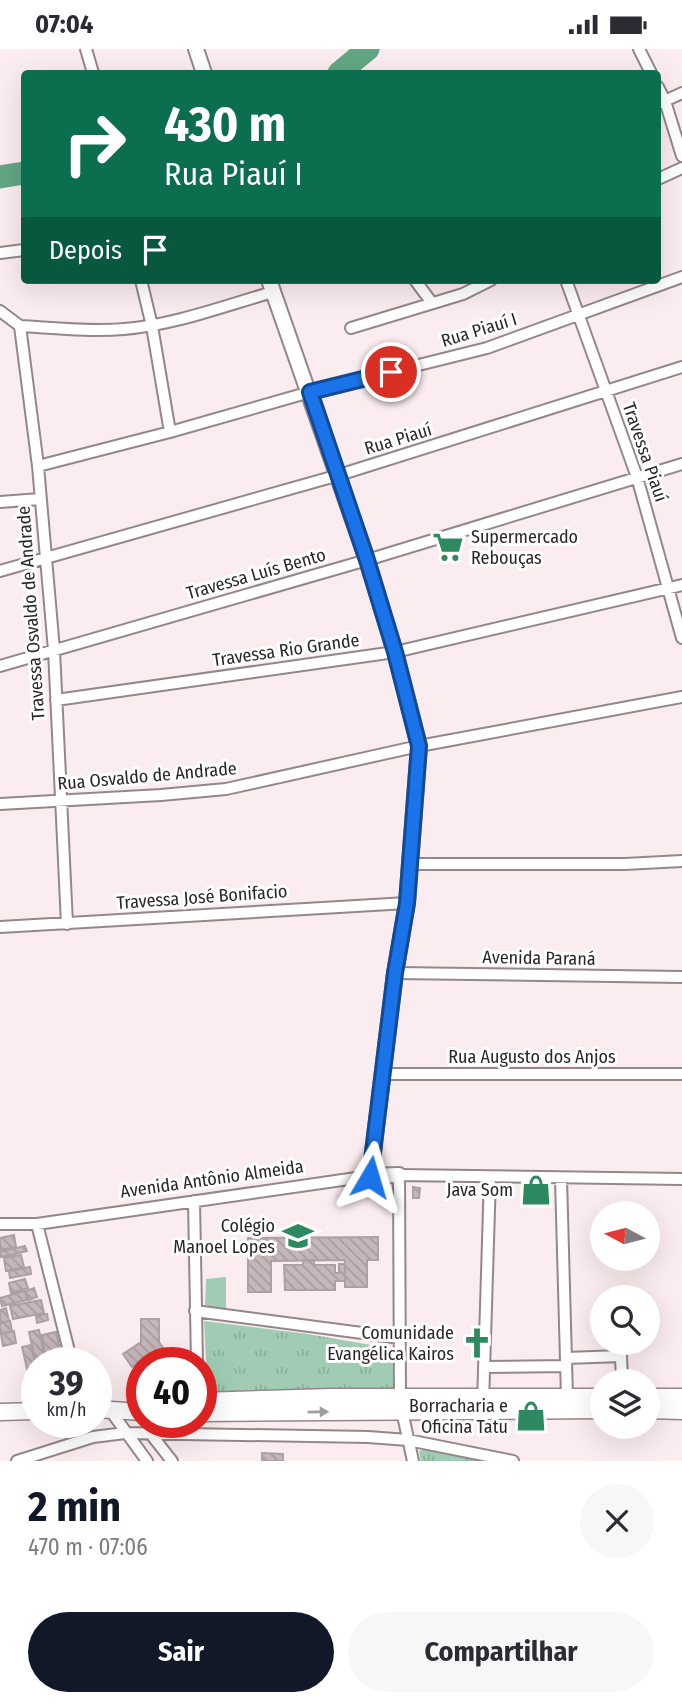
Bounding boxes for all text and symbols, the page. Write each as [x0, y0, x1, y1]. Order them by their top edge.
text: 07:04 [35, 9, 93, 40]
text: 430 m [164, 95, 286, 154]
icon: right [49, 98, 140, 189]
text: Rua Piauí I [164, 155, 303, 193]
icon: arrive [136, 231, 174, 269]
text: Depois [49, 235, 122, 266]
street label: Rua Piauí I [439, 308, 519, 352]
pin [361, 342, 421, 402]
icon: arrive [372, 353, 410, 391]
street label: Travessa Piauí [618, 399, 672, 505]
street label: Rua Piauí [362, 418, 435, 460]
street label: Travessa Osvaldo de Andrade [13, 505, 49, 721]
place label: Supermercado Rebouças [471, 526, 578, 569]
supermarket icon: Supermercado Rebouças [431, 530, 465, 564]
street label: Travessa Luís Bento [184, 544, 328, 604]
street label: Travessa Rio Grande [211, 629, 361, 671]
street label: Rua Osvaldo de Andrade [56, 757, 238, 795]
street label: Travessa José Bonifacio [116, 880, 288, 914]
street label: Avenida Paraná [482, 946, 596, 970]
street label: Rua Augusto dos Anjos [448, 1046, 616, 1068]
position arrow [333, 1140, 407, 1214]
street label: Avenida Antônio Almeida [119, 1155, 305, 1203]
shop icon: Java Som [519, 1173, 553, 1207]
place label: Java Som [446, 1179, 513, 1201]
north arrow [590, 1201, 660, 1271]
map controls [590, 1201, 660, 1439]
place label: Colégio Manoel Lopes [173, 1215, 275, 1258]
school or university icon: Colégio Manoel Lopes [281, 1219, 315, 1253]
button: search [590, 1285, 660, 1355]
place label: Comunidade Evangélica Kairos [327, 1322, 454, 1365]
church icon: Comunidade Evangélica Kairos [460, 1326, 494, 1360]
speed limit sign: 40 [126, 1347, 217, 1438]
text: 39 [49, 1362, 84, 1404]
button: layers [590, 1369, 660, 1439]
place label: Borracharia e Oficina Tatu [409, 1395, 508, 1438]
text: km/h [46, 1399, 87, 1421]
shop icon: Borracharia e Oficina Tatu [514, 1399, 548, 1433]
one-way arrow [308, 1406, 330, 1417]
text: 2 min [28, 1482, 121, 1532]
button: close [580, 1484, 654, 1558]
text: 470 m · 07:06 [28, 1533, 148, 1561]
button: Sair [28, 1612, 334, 1692]
button: Compartilhar [348, 1612, 654, 1692]

